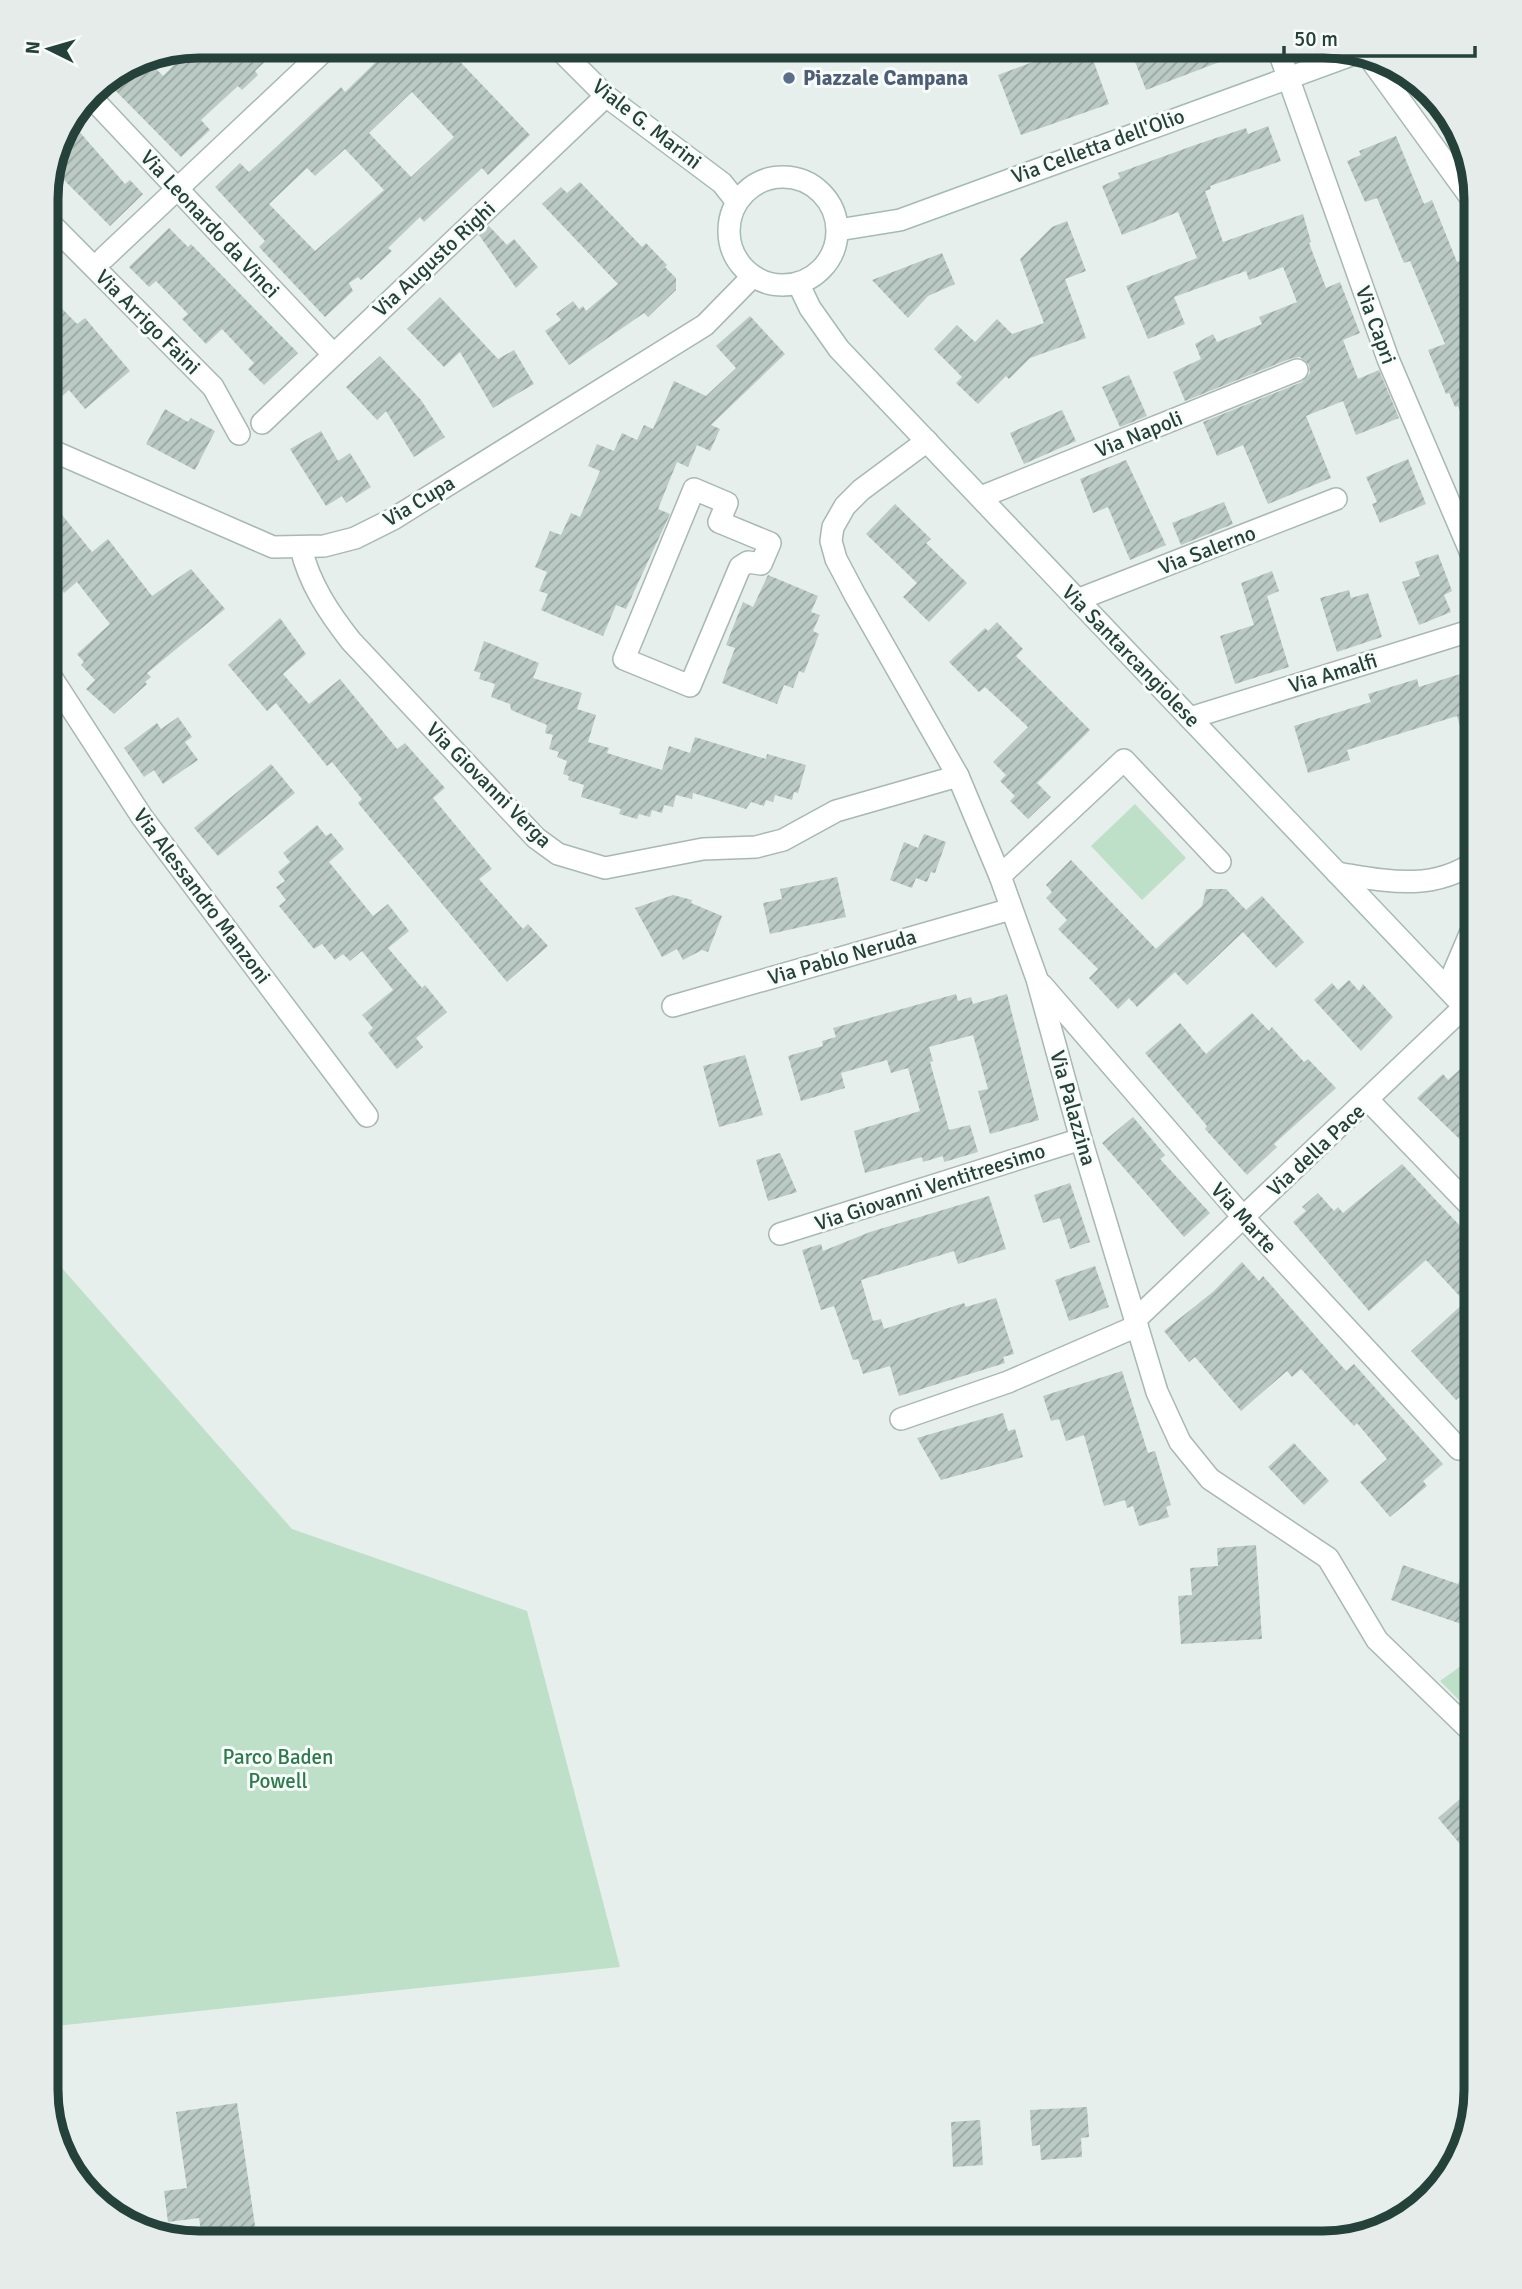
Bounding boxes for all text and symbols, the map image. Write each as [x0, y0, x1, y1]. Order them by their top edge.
north arrow [14, 14, 84, 84]
scale bar [1284, 14, 1475, 58]
text: 50 m [1294, 26, 1338, 52]
text: N [21, 40, 46, 55]
place label: Piazzale Campana [803, 65, 969, 91]
marker: Piazzale Campana [781, 70, 797, 86]
street label: Viale G. Marini [587, 73, 707, 175]
street label: Via Celletta dell'Olio [1008, 103, 1188, 189]
street label: Via Leonardo da Vinci [135, 145, 285, 303]
street label: Via Augusto Righi [367, 196, 501, 322]
street label: Via Arrigo Faini [90, 264, 206, 380]
street label: Via Capri [1350, 282, 1402, 368]
street label: Via Napoli [1092, 405, 1186, 463]
street label: Via Cupa [379, 470, 459, 532]
street label: Via Salerno [1155, 520, 1259, 580]
street label: Via Santarcangiolese [1056, 579, 1206, 733]
street label: Via Amalfi [1285, 647, 1381, 699]
street label: Via Giovanni Verga [421, 717, 557, 853]
street label: Via Alessandro Manzoni [128, 803, 276, 989]
street label: Via Pablo Neruda [765, 923, 919, 991]
street label: Via Palazzina [1044, 1047, 1102, 1169]
street label: Via della Pace [1262, 1098, 1370, 1202]
street label: Via Giovanni Ventitreesimo [812, 1137, 1048, 1237]
street label: Via Marte [1205, 1177, 1283, 1259]
park label: Parco Baden Powell [222, 1744, 334, 1794]

